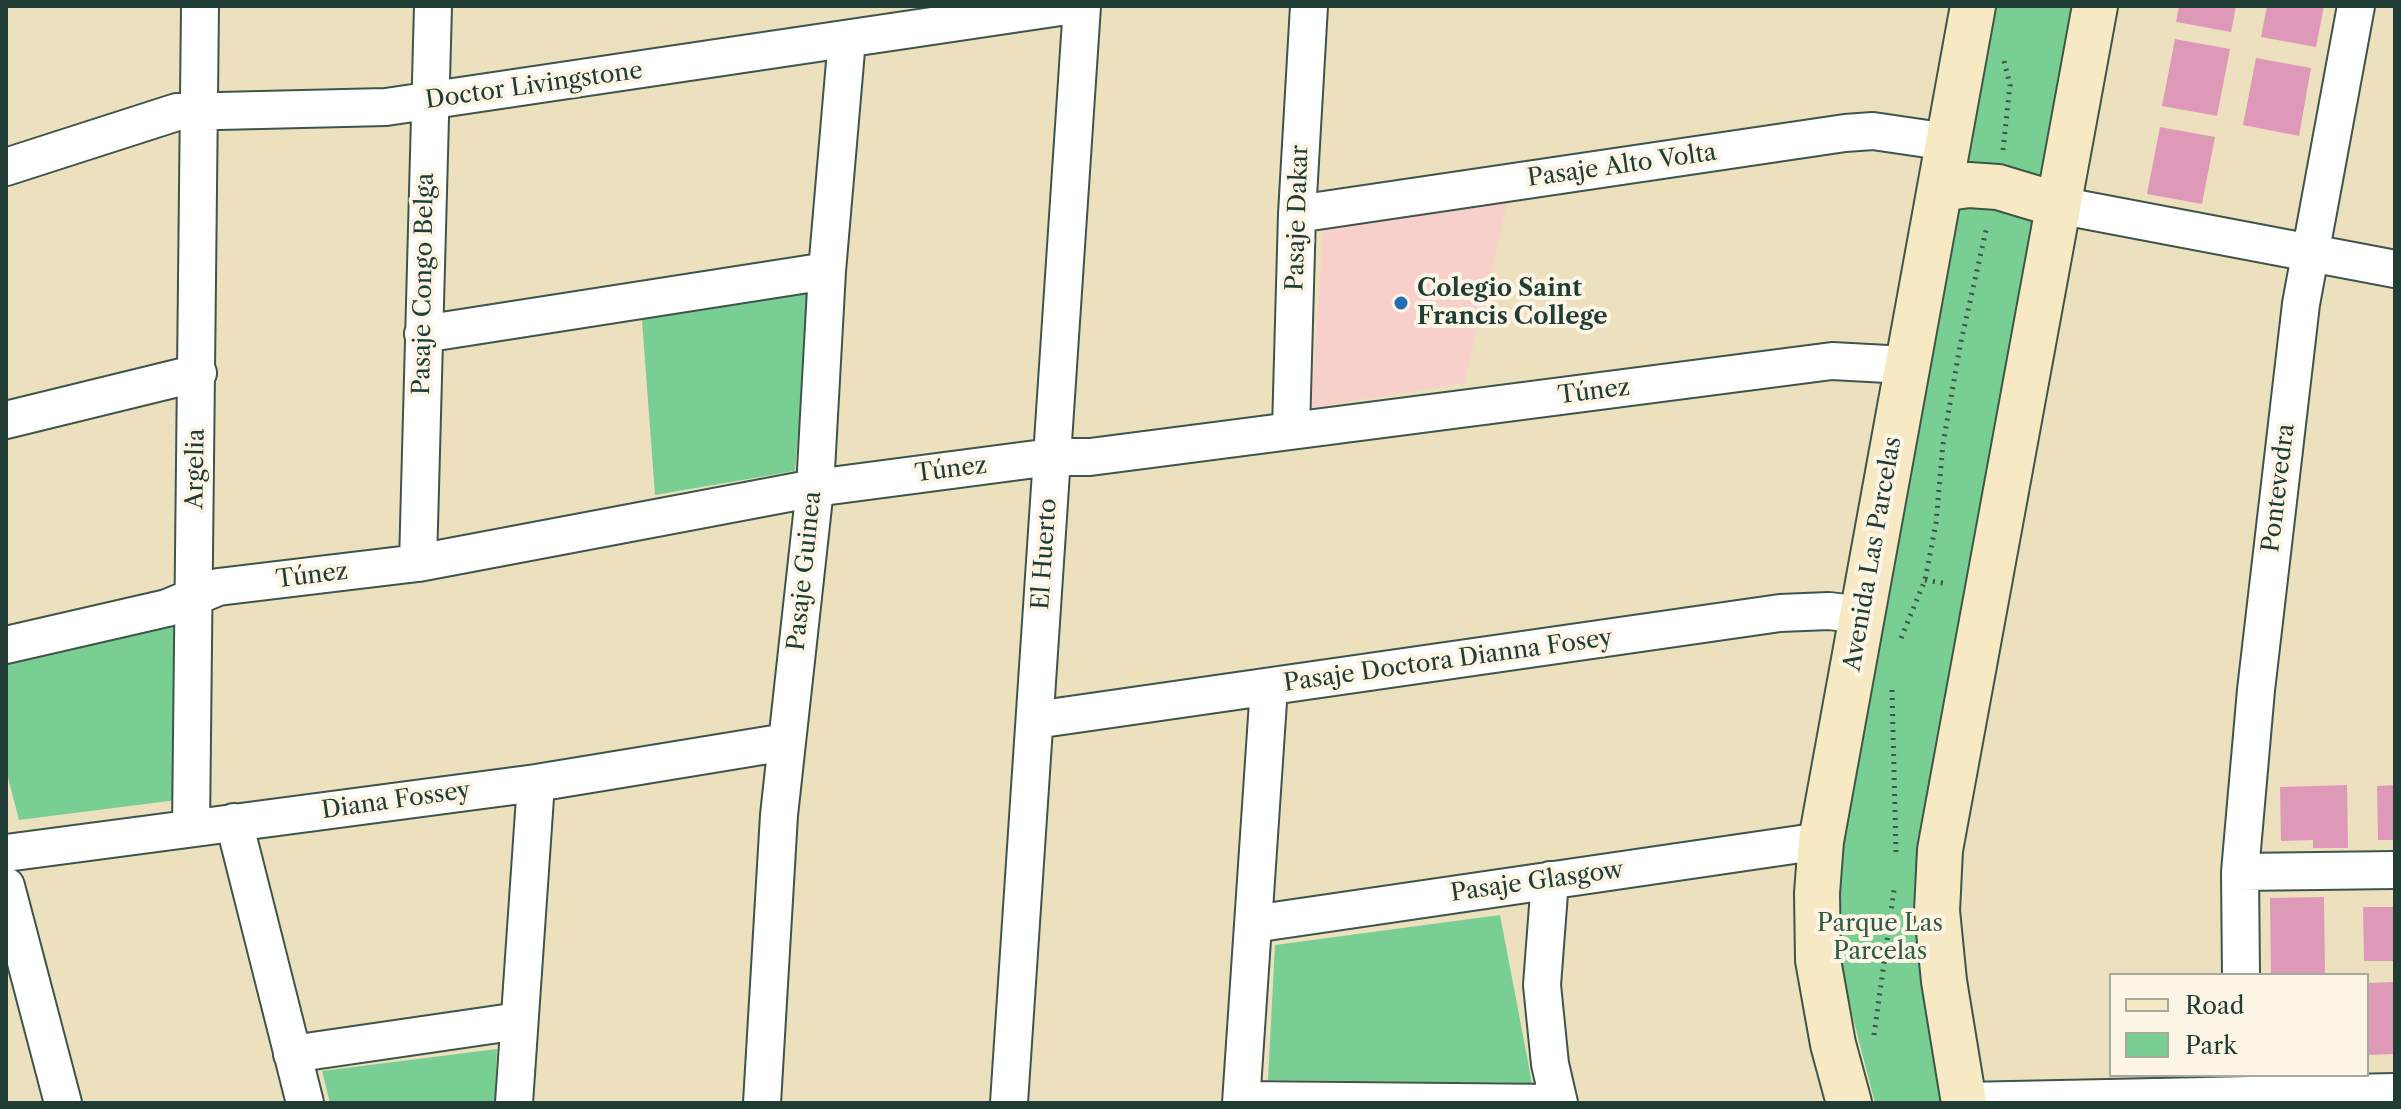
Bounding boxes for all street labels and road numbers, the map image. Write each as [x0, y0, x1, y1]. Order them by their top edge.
street label: Doctor Livingstone [423, 56, 645, 116]
street label: Pasaje Alto Volta [1526, 138, 1718, 194]
street label: Pasaje Dakar [1281, 144, 1315, 292]
street label: Pasaje Congo Belga [408, 173, 440, 395]
street label: Túnez [1556, 373, 1632, 411]
street label: Pontevedra [2257, 422, 2301, 554]
street label: Argelia [181, 428, 211, 510]
street label: Avenida Las Parcelas [1838, 435, 1908, 673]
street label: Túnez [913, 451, 989, 489]
street label: Pasaje Guinea [782, 490, 828, 652]
street label: El Huerto [1027, 497, 1063, 611]
street label: Túnez [274, 557, 350, 595]
street label: Pasaje Doctora Dianna Fosey [1282, 624, 1614, 698]
street label: Diana Fossey [320, 776, 472, 826]
street label: Pasaje Glasgow [1449, 856, 1625, 908]

